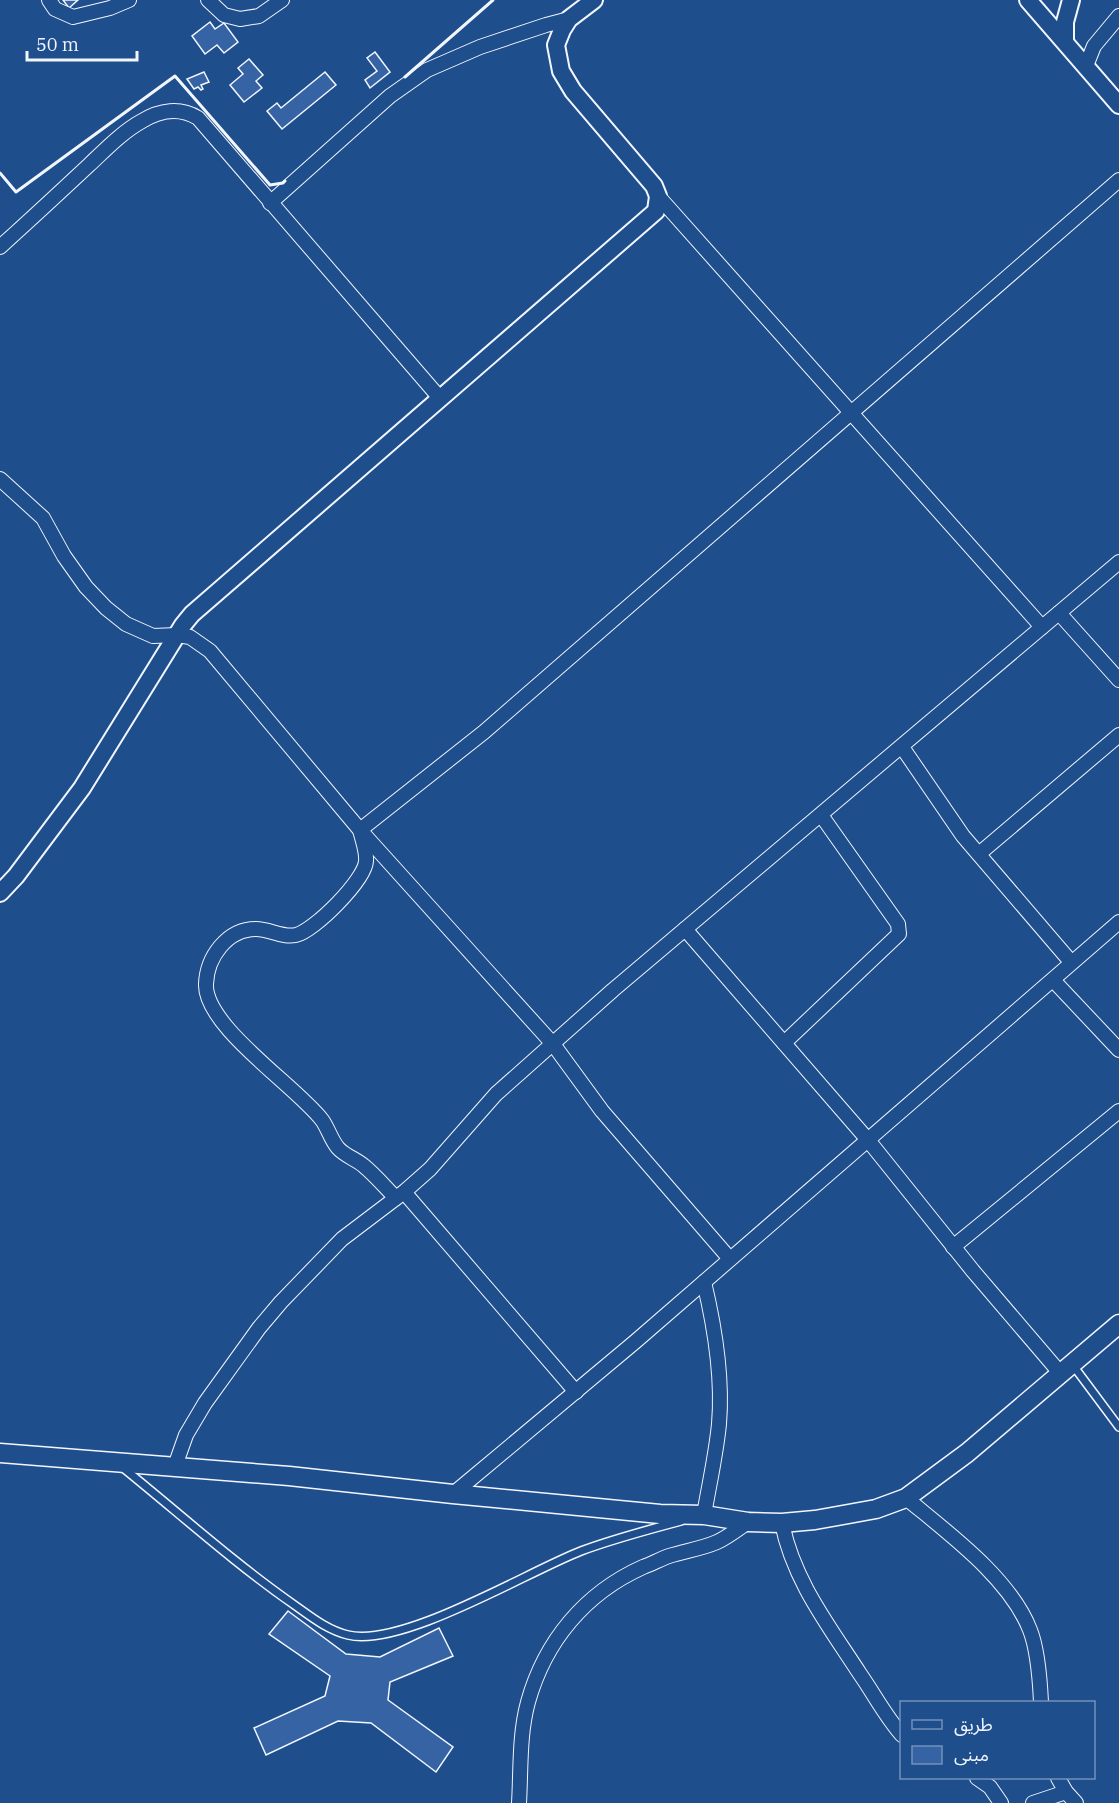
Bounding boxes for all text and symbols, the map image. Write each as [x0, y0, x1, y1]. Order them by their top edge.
scale bar [27, 24, 136, 62]
text: 50 m [36, 33, 79, 56]
legend [900, 1701, 1095, 1779]
text: طريق [954, 1713, 993, 1736]
text: مبنى [954, 1743, 989, 1766]

